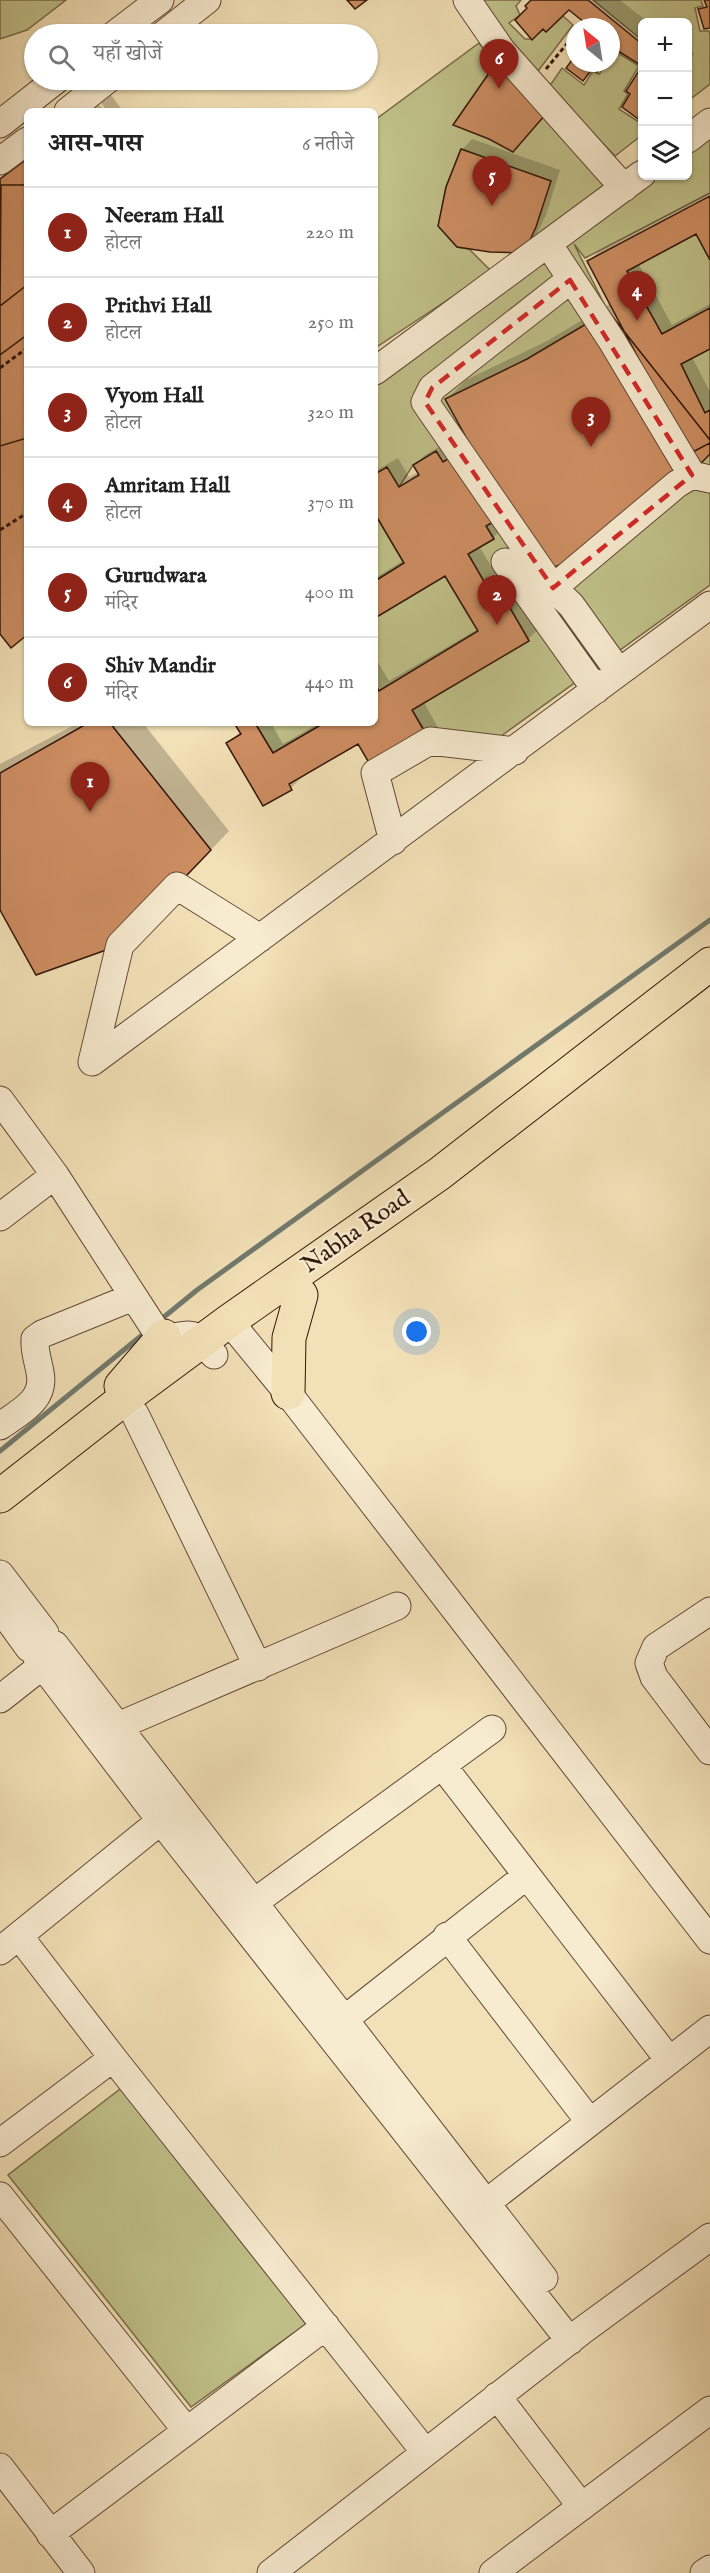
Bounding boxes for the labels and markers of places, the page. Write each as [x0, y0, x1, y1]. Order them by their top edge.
pin: 6 [480, 40, 518, 89]
pin: 5 [472, 156, 512, 206]
pin: 4 [618, 272, 656, 321]
pin: 3 [572, 398, 610, 447]
pin: 2 [478, 576, 516, 625]
pin: 1 [70, 762, 110, 812]

